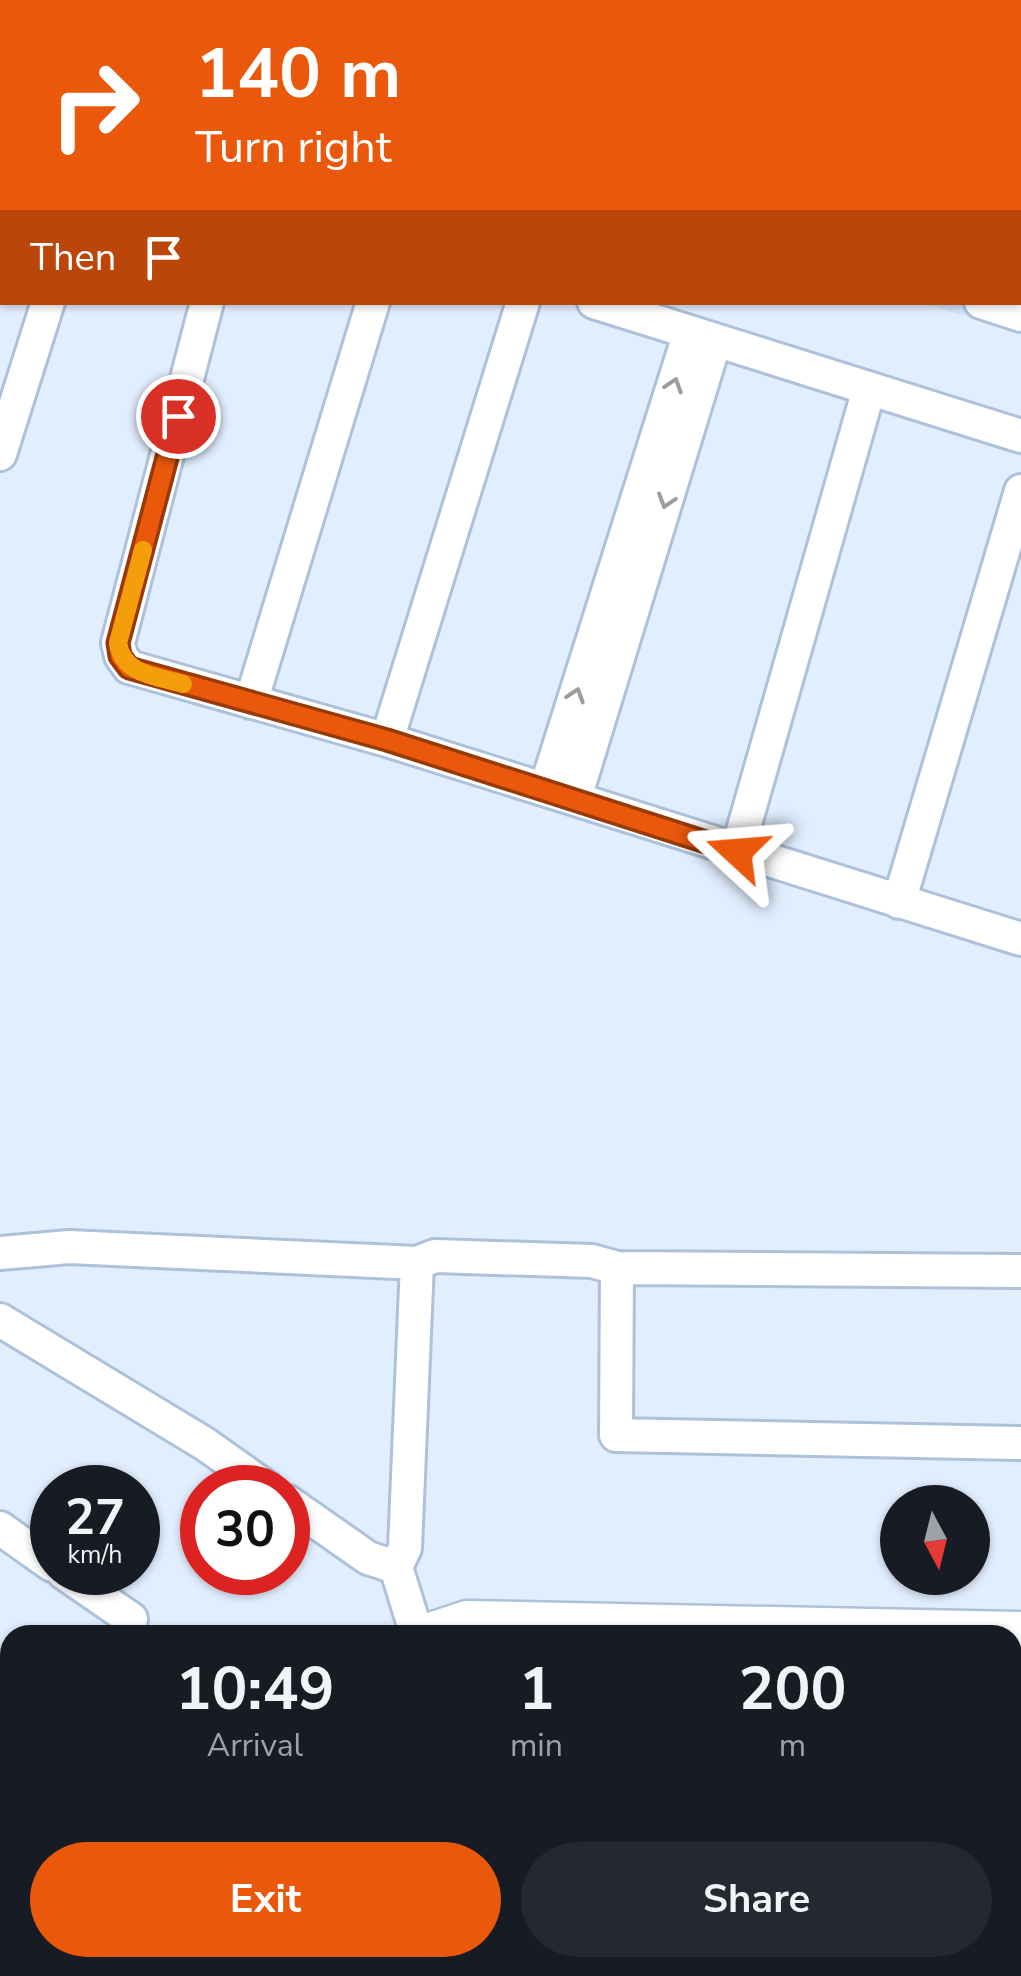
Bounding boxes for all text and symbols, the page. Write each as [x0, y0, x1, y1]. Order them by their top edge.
text: 140 m [195, 26, 401, 122]
icon: right [30, 40, 160, 170]
text: Turn right [195, 117, 392, 178]
icon: arrive [136, 230, 191, 285]
text: Then [30, 232, 116, 283]
pin [136, 374, 221, 459]
one-way arrow [662, 377, 682, 394]
icon: arrive [151, 389, 206, 444]
one-way arrow [657, 492, 678, 509]
one-way arrow [564, 687, 584, 704]
position arrow [685, 800, 789, 904]
speed limit sign: 30 [180, 1465, 310, 1595]
text: 27 [65, 1483, 125, 1552]
north arrow [880, 1485, 990, 1595]
map controls [880, 1485, 990, 1595]
text: km/h [67, 1538, 123, 1572]
text: 10:49 [176, 1648, 334, 1730]
text: 1 [518, 1648, 554, 1730]
text: 200 [738, 1648, 846, 1730]
text: Arrival [207, 1724, 303, 1767]
text: min [510, 1724, 563, 1767]
text: m [779, 1724, 806, 1767]
button: Exit [30, 1842, 501, 1957]
button: Share [521, 1842, 992, 1957]

